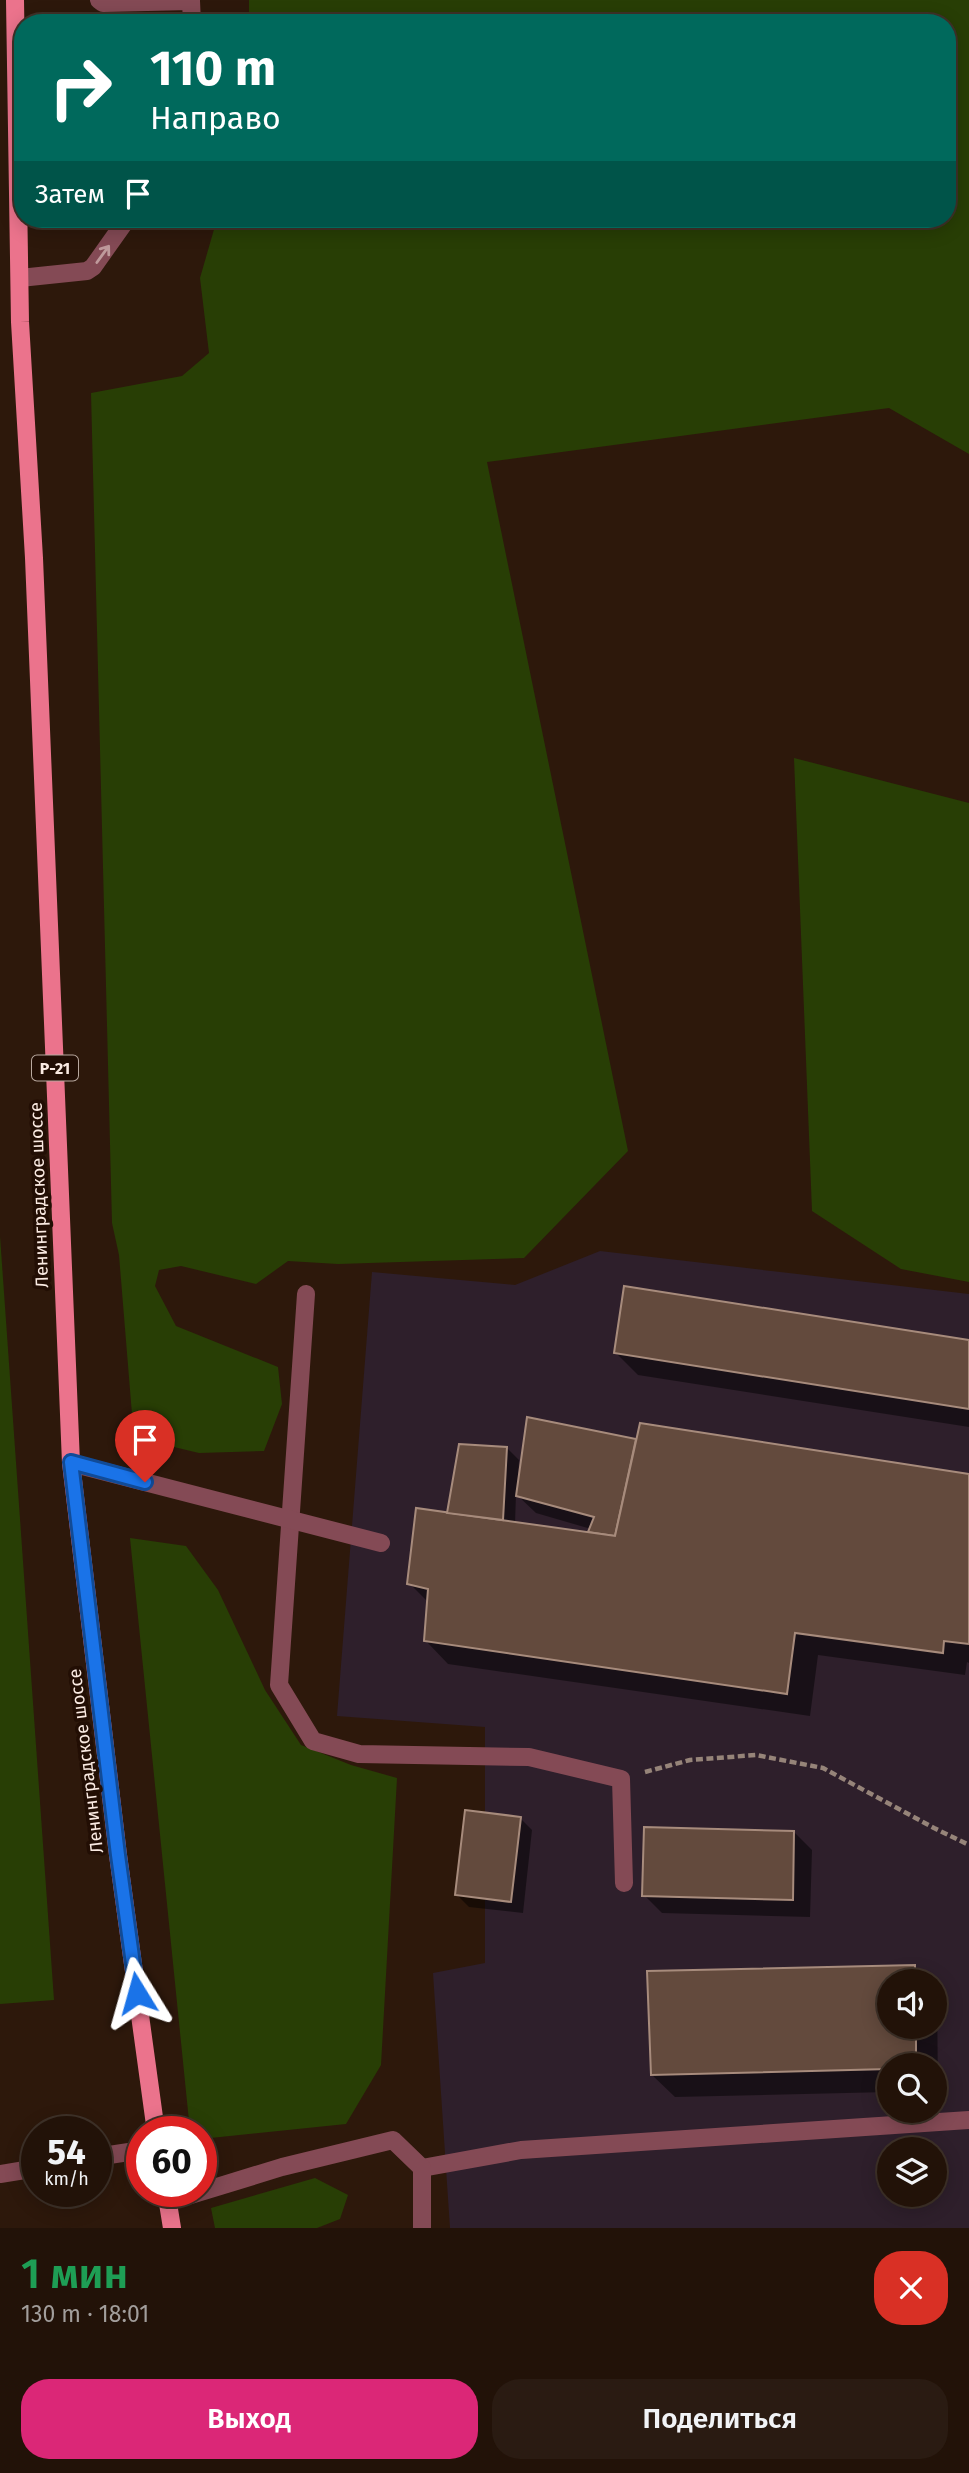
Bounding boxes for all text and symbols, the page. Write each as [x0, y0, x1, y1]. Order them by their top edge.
text: 110 m [150, 39, 276, 98]
icon: right [35, 42, 126, 133]
text: Направо [150, 99, 281, 137]
icon: arrive [119, 175, 157, 213]
text: Затем [35, 179, 105, 210]
one-way arrow [96, 245, 110, 264]
road number: Р-21 [32, 1056, 78, 1080]
street label: Ленинградское шоссе [25, 1102, 53, 1288]
pin [115, 1410, 175, 1482]
icon: arrive [126, 1421, 164, 1459]
street label: Ленинградское шоссе [64, 1667, 108, 1855]
position arrow [100, 1956, 174, 2030]
map controls [877, 1969, 947, 2207]
button: sound [877, 1969, 947, 2039]
button: search [877, 2053, 947, 2123]
speed limit sign: 60 [126, 2116, 217, 2207]
text: 54 [47, 2131, 86, 2173]
button: layers [877, 2137, 947, 2207]
text: km/h [44, 2168, 89, 2190]
text: 1 мин [21, 2249, 128, 2299]
button: close [874, 2251, 948, 2325]
text: 130 m · 18:01 [21, 2300, 149, 2328]
button: Выход [21, 2379, 478, 2459]
button: Поделиться [492, 2379, 948, 2459]

